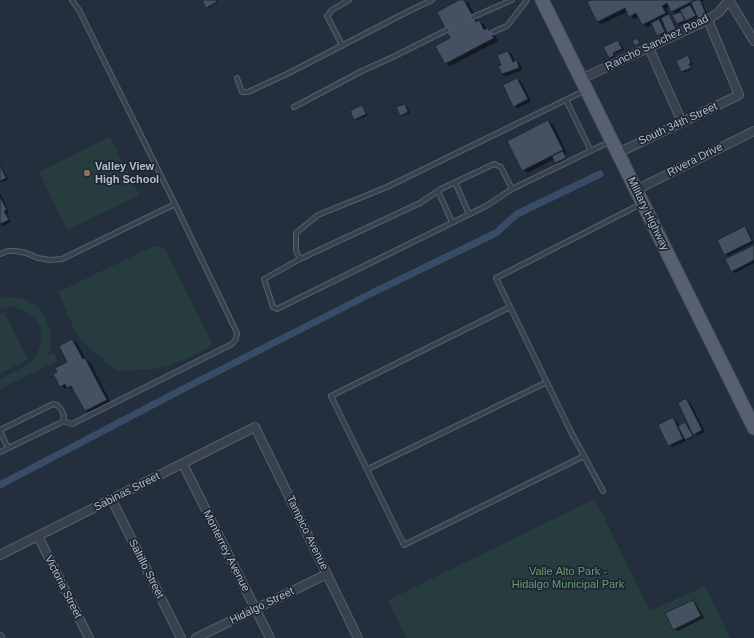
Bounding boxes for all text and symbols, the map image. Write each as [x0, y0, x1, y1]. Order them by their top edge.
street label: Rancho Sanchez Road [603, 12, 711, 74]
street label: South 34th Street [636, 100, 720, 148]
street label: Rivera Drive [665, 140, 725, 180]
place label: Valley View High School [95, 160, 159, 186]
marker: Valley View High School [82, 168, 92, 178]
street label: Military Highway [625, 175, 671, 253]
street label: Sabinas Street [92, 470, 162, 514]
street label: Tampico Avenue [283, 494, 331, 572]
street label: Monterrey Avenue [200, 508, 252, 594]
street label: Saltillo Street [125, 537, 167, 601]
street label: Victoria Street [41, 553, 85, 621]
park label: Valle Alto Park - Hidalgo Municipal Park [512, 565, 624, 591]
street label: Hidalgo Street [228, 585, 296, 627]

